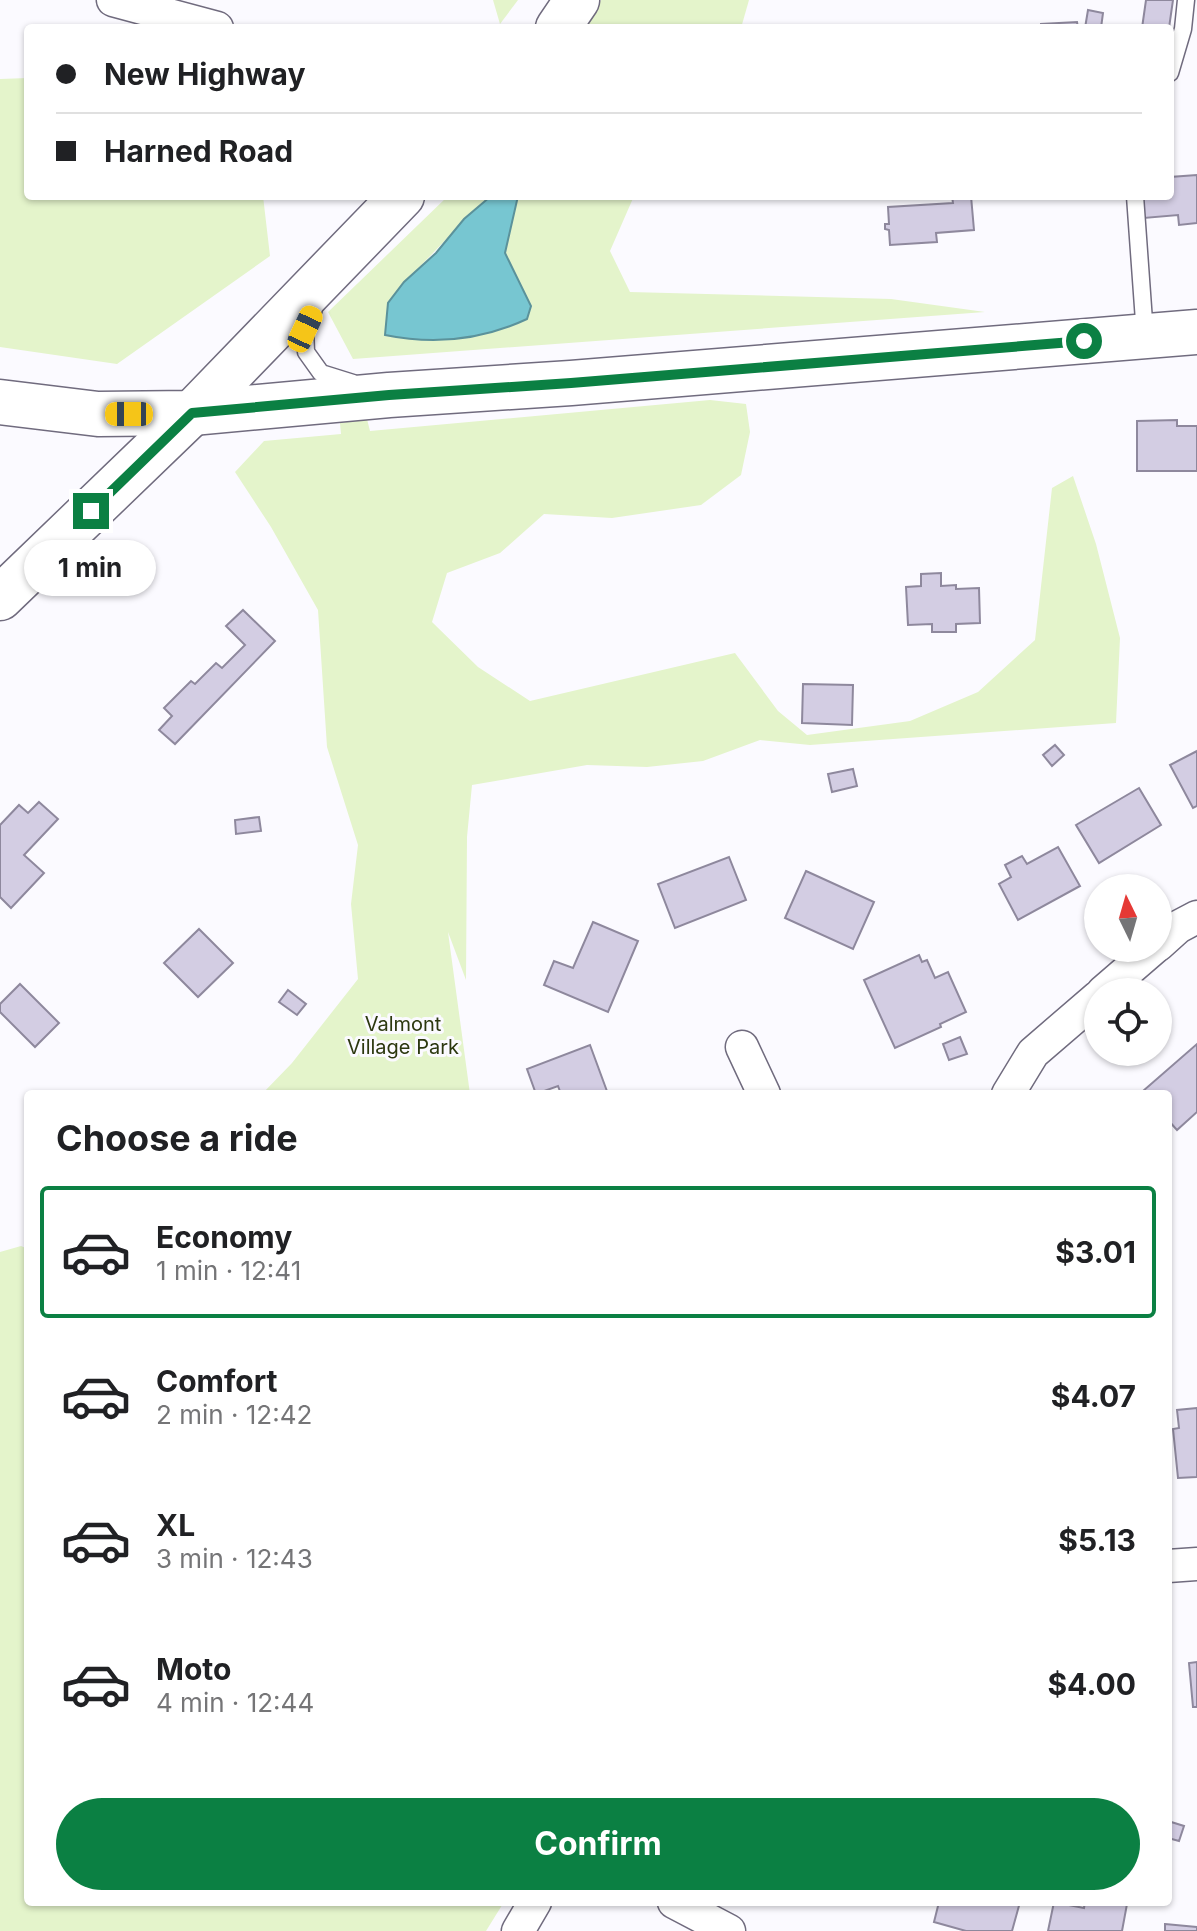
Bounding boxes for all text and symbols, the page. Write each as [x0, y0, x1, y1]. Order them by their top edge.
text: New Highway [104, 56, 306, 92]
text: Harned Road [104, 133, 293, 169]
car [284, 302, 326, 356]
route start [1066, 323, 1102, 359]
car [105, 402, 153, 426]
route end [73, 493, 109, 529]
callout: 1 min [25, 539, 157, 595]
text: 1 min [58, 552, 122, 583]
north arrow [1084, 874, 1172, 962]
map controls [1084, 874, 1172, 1066]
button: locate [1084, 978, 1172, 1066]
park label: Valmont Village Park [347, 1012, 459, 1059]
text: Choose a ride [56, 1116, 298, 1160]
icon: car [60, 1216, 132, 1288]
text: Economy [156, 1219, 292, 1255]
text: $3.01 [1055, 1234, 1136, 1270]
text: 1 min · 12:41 [156, 1255, 301, 1286]
icon: car [60, 1360, 132, 1432]
text: Comfort [156, 1363, 277, 1399]
text: $4.07 [1051, 1378, 1136, 1414]
text: 2 min · 12:42 [156, 1399, 312, 1430]
icon: car [60, 1504, 132, 1576]
text: XL [156, 1507, 195, 1543]
text: $5.13 [1058, 1522, 1136, 1558]
text: 3 min · 12:43 [156, 1543, 313, 1574]
icon: car [60, 1648, 132, 1720]
text: Moto [156, 1651, 231, 1687]
text: $4.00 [1047, 1666, 1136, 1702]
text: 4 min · 12:44 [156, 1687, 314, 1718]
button: Confirm [56, 1798, 1140, 1890]

